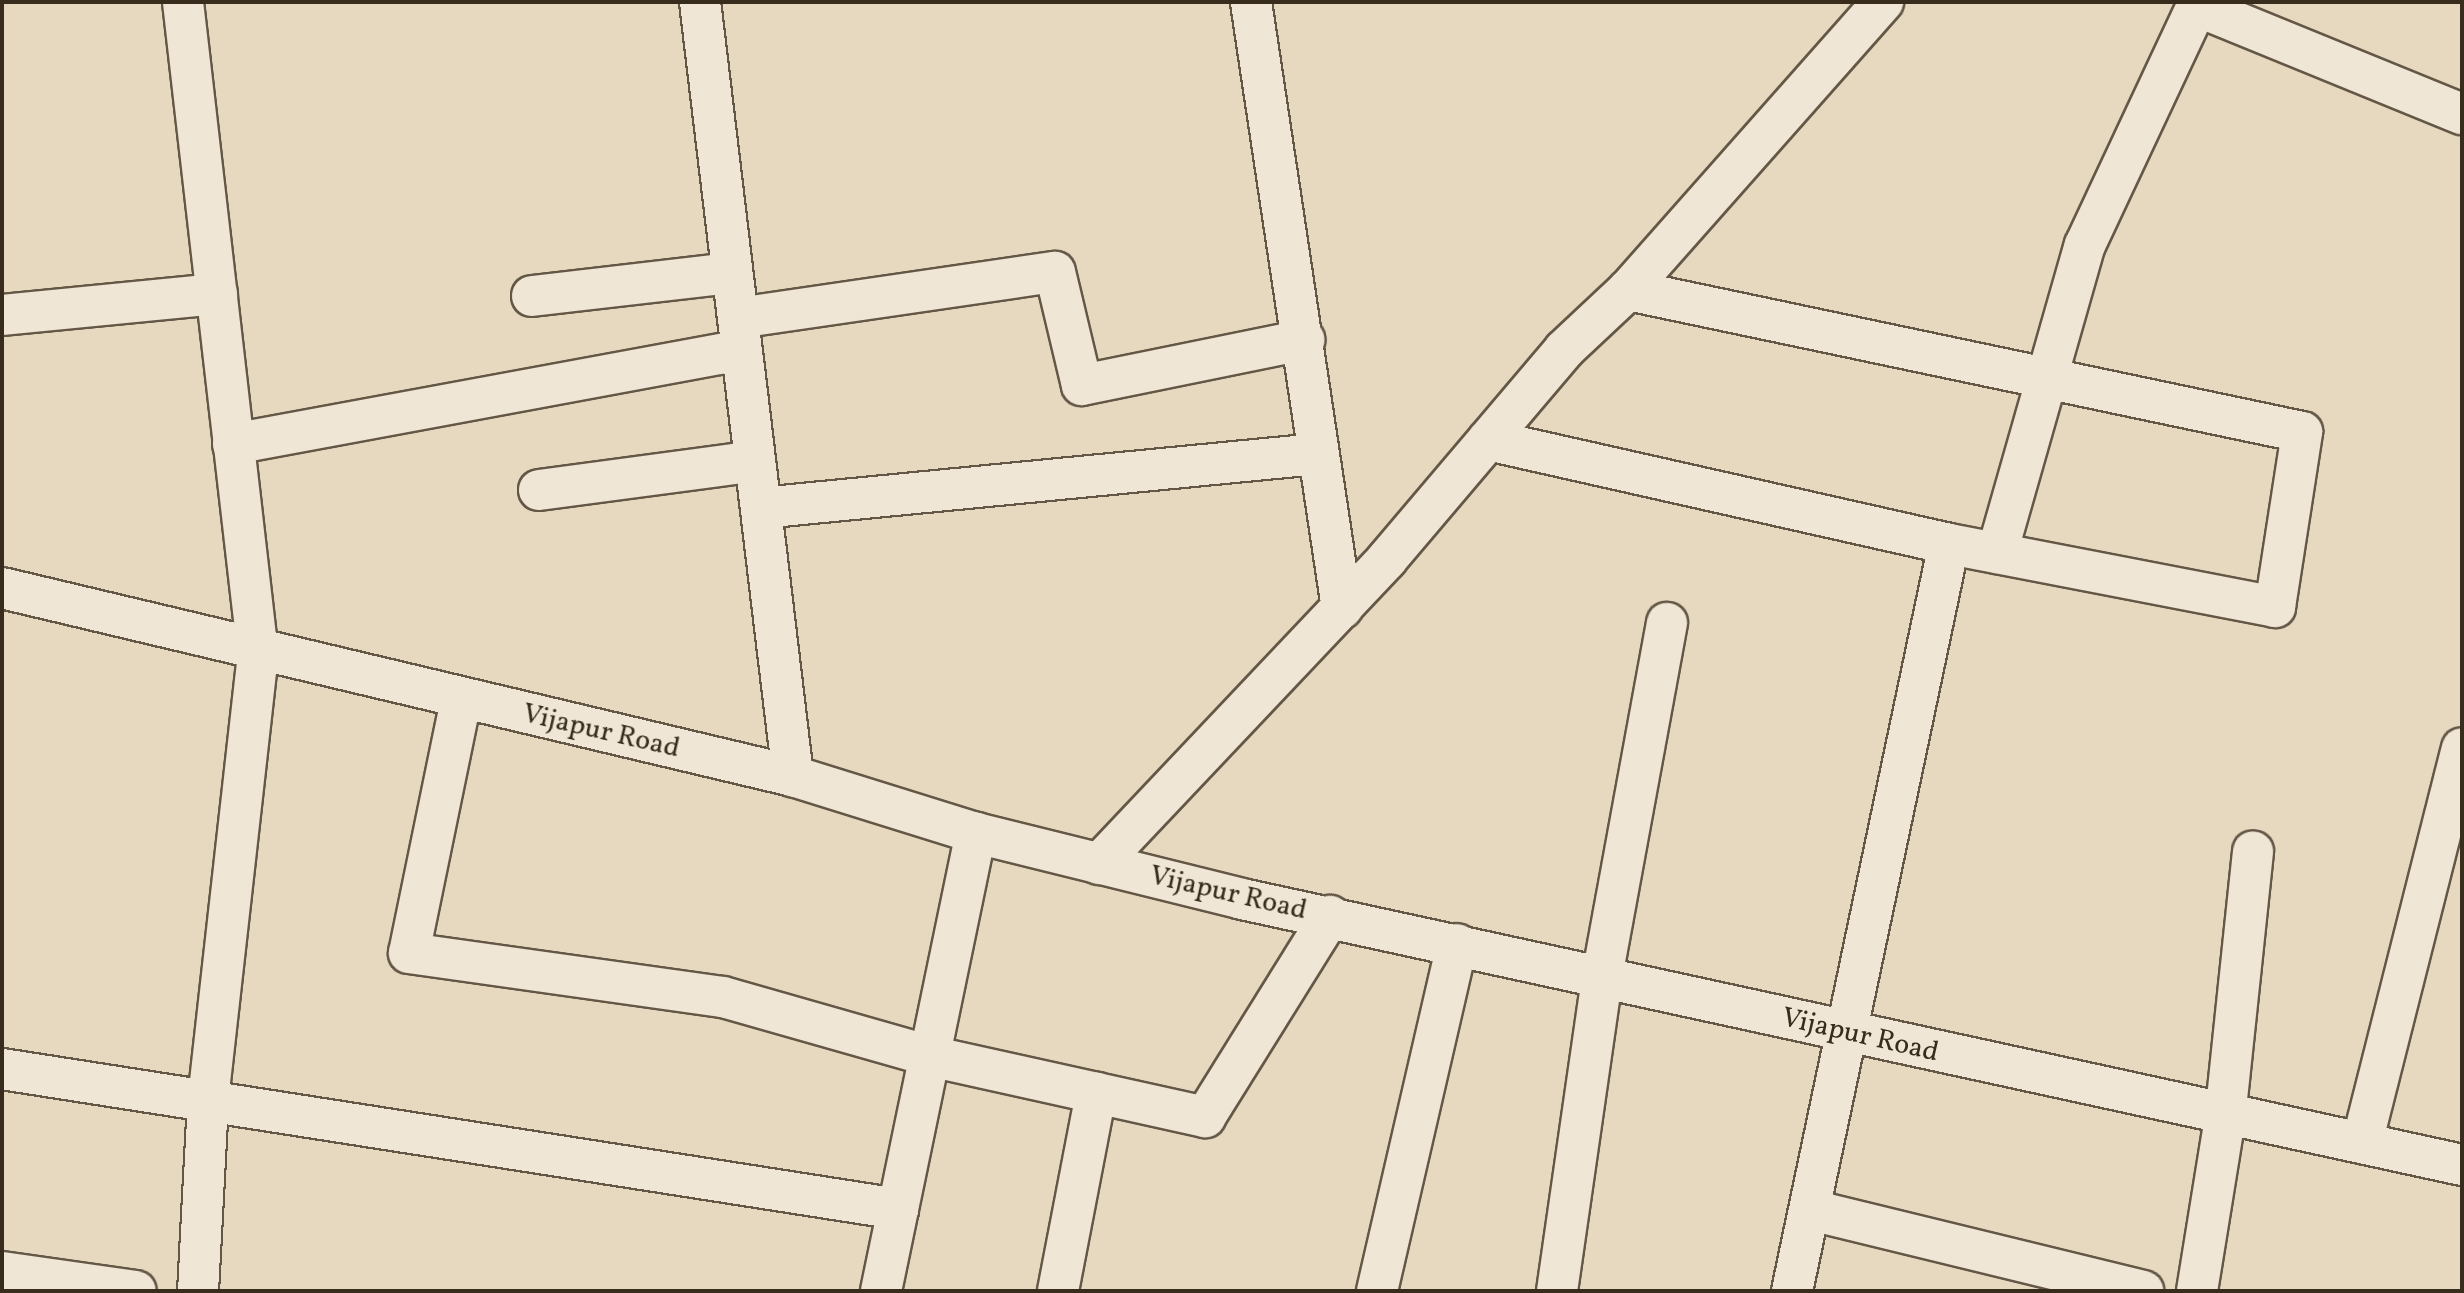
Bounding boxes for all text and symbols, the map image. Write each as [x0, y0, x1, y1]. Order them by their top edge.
street label: Vijapur Road [519, 698, 683, 766]
street label: Vijapur Road [1146, 860, 1310, 928]
street label: Vijapur Road [1778, 1002, 1942, 1070]

